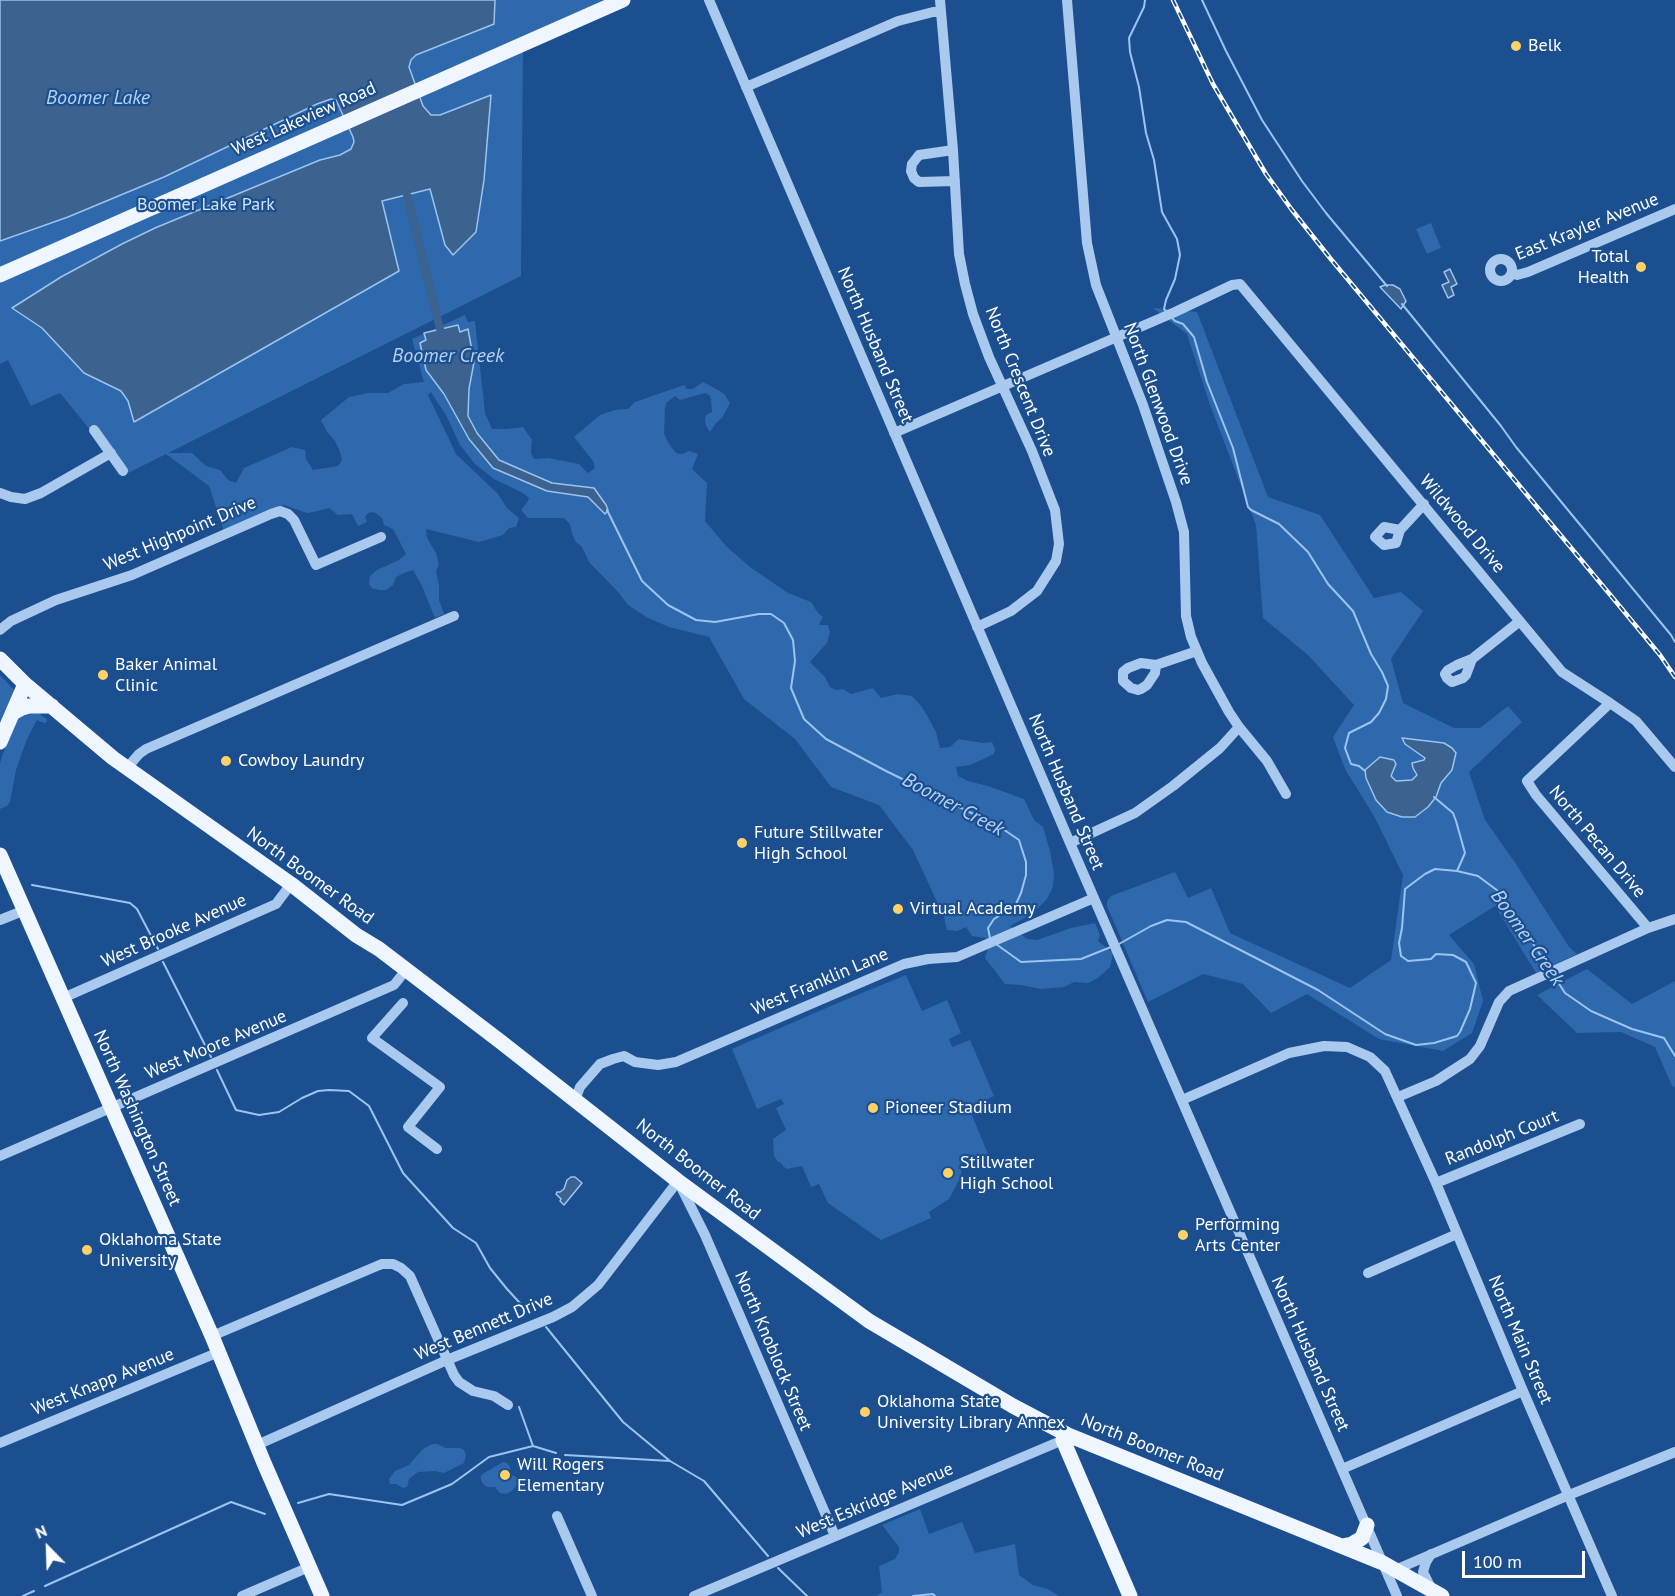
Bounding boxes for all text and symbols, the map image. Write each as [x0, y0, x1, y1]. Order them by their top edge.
place label: Belk [1528, 35, 1562, 57]
marker: Belk [1509, 39, 1523, 53]
street label: West Lakeview Road [229, 78, 379, 160]
water label: Boomer Lake [46, 86, 150, 110]
street label: East Krayler Avenue [1512, 188, 1662, 266]
park label: Boomer Lake Park [137, 194, 275, 216]
place label: Total Health [1578, 246, 1629, 288]
marker: Total Health [1634, 260, 1648, 274]
street label: North Husband Street [832, 264, 918, 426]
street label: North Crescent Drive [980, 304, 1060, 460]
street label: North Glenwood Drive [1119, 320, 1197, 488]
water label: Boomer Creek [392, 344, 504, 368]
street label: Wildwood Drive [1415, 470, 1509, 578]
street label: West Highpoint Drive [101, 492, 259, 576]
place label: Baker Animal Clinic [115, 654, 217, 696]
marker: Baker Animal Clinic [96, 668, 110, 682]
street label: North Husband Street [1023, 711, 1109, 873]
place label: Cowboy Laundry [238, 750, 364, 772]
marker: Cowboy Laundry [219, 754, 233, 768]
water label: Boomer Creek [898, 768, 1008, 842]
street label: North Pecan Drive [1544, 782, 1650, 902]
place label: Future Stillwater High School [754, 822, 883, 864]
street label: North Boomer Road [242, 823, 378, 929]
marker: Future Stillwater High School [735, 836, 749, 850]
water label: Boomer Creek [1485, 885, 1569, 991]
street label: West Brooke Avenue [98, 889, 250, 973]
place label: Virtual Academy [910, 898, 1036, 920]
marker: Virtual Academy [891, 902, 905, 916]
street label: West Franklin Lane [748, 943, 892, 1021]
street label: West Moore Avenue [142, 1005, 290, 1085]
street label: North Washington Street [88, 1027, 186, 1209]
place label: Pioneer Stadium [885, 1097, 1012, 1119]
marker: Pioneer Stadium [866, 1101, 880, 1115]
street label: Randolph Court [1442, 1106, 1562, 1170]
street label: North Boomer Road [632, 1115, 764, 1225]
place label: Stillwater High School [960, 1152, 1053, 1194]
marker: Stillwater High School [941, 1166, 955, 1180]
place label: Performing Arts Center [1195, 1214, 1280, 1256]
marker: Performing Arts Center [1176, 1228, 1190, 1242]
place label: Oklahoma State University [99, 1229, 222, 1272]
marker: Oklahoma State University [80, 1243, 94, 1257]
street label: North Knoblock Street [730, 1268, 816, 1434]
street label: North Main Street [1483, 1272, 1557, 1408]
street label: North Husband Street [1266, 1273, 1354, 1435]
street label: West Bennett Drive [412, 1288, 556, 1366]
street label: West Knapp Avenue [29, 1344, 177, 1420]
place label: Oklahoma State University Library Annex [877, 1391, 1065, 1434]
marker: Oklahoma State University Library Annex [858, 1405, 872, 1419]
street label: North Boomer Road [1078, 1410, 1226, 1486]
place label: Will Rogers Elementary [517, 1454, 604, 1496]
street label: West Eskridge Avenue [793, 1458, 957, 1544]
marker: Will Rogers Elementary [498, 1468, 512, 1482]
north arrow [18, 1518, 78, 1578]
text: N [32, 1520, 50, 1543]
scale bar [1465, 1539, 1588, 1577]
text: 100 m [1473, 1550, 1522, 1573]

